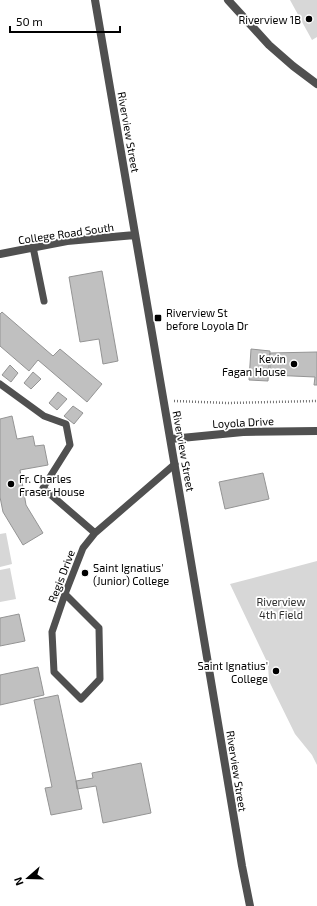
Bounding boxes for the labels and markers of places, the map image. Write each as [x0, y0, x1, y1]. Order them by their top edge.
place label: Riverview 1B [238, 13, 301, 26]
marker: Riverview 1B [304, 14, 314, 24]
place label: Riverview St before Loyola Dr [166, 306, 249, 332]
marker: Riverview St before Loyola Dr [153, 313, 163, 323]
place label: Kevin Fagan House [222, 352, 286, 378]
marker: Kevin Fagan House [289, 359, 299, 369]
place label: Fr. Charles Fraser House [19, 472, 85, 498]
marker: Fr. Charles Fraser House [6, 479, 16, 489]
place label: Saint Ignatius' (Junior) College [93, 561, 169, 587]
marker: Saint Ignatius' (Junior) College [80, 568, 90, 578]
place label: Saint Ignatius' College [198, 659, 268, 685]
marker: Saint Ignatius' College [271, 666, 281, 676]

